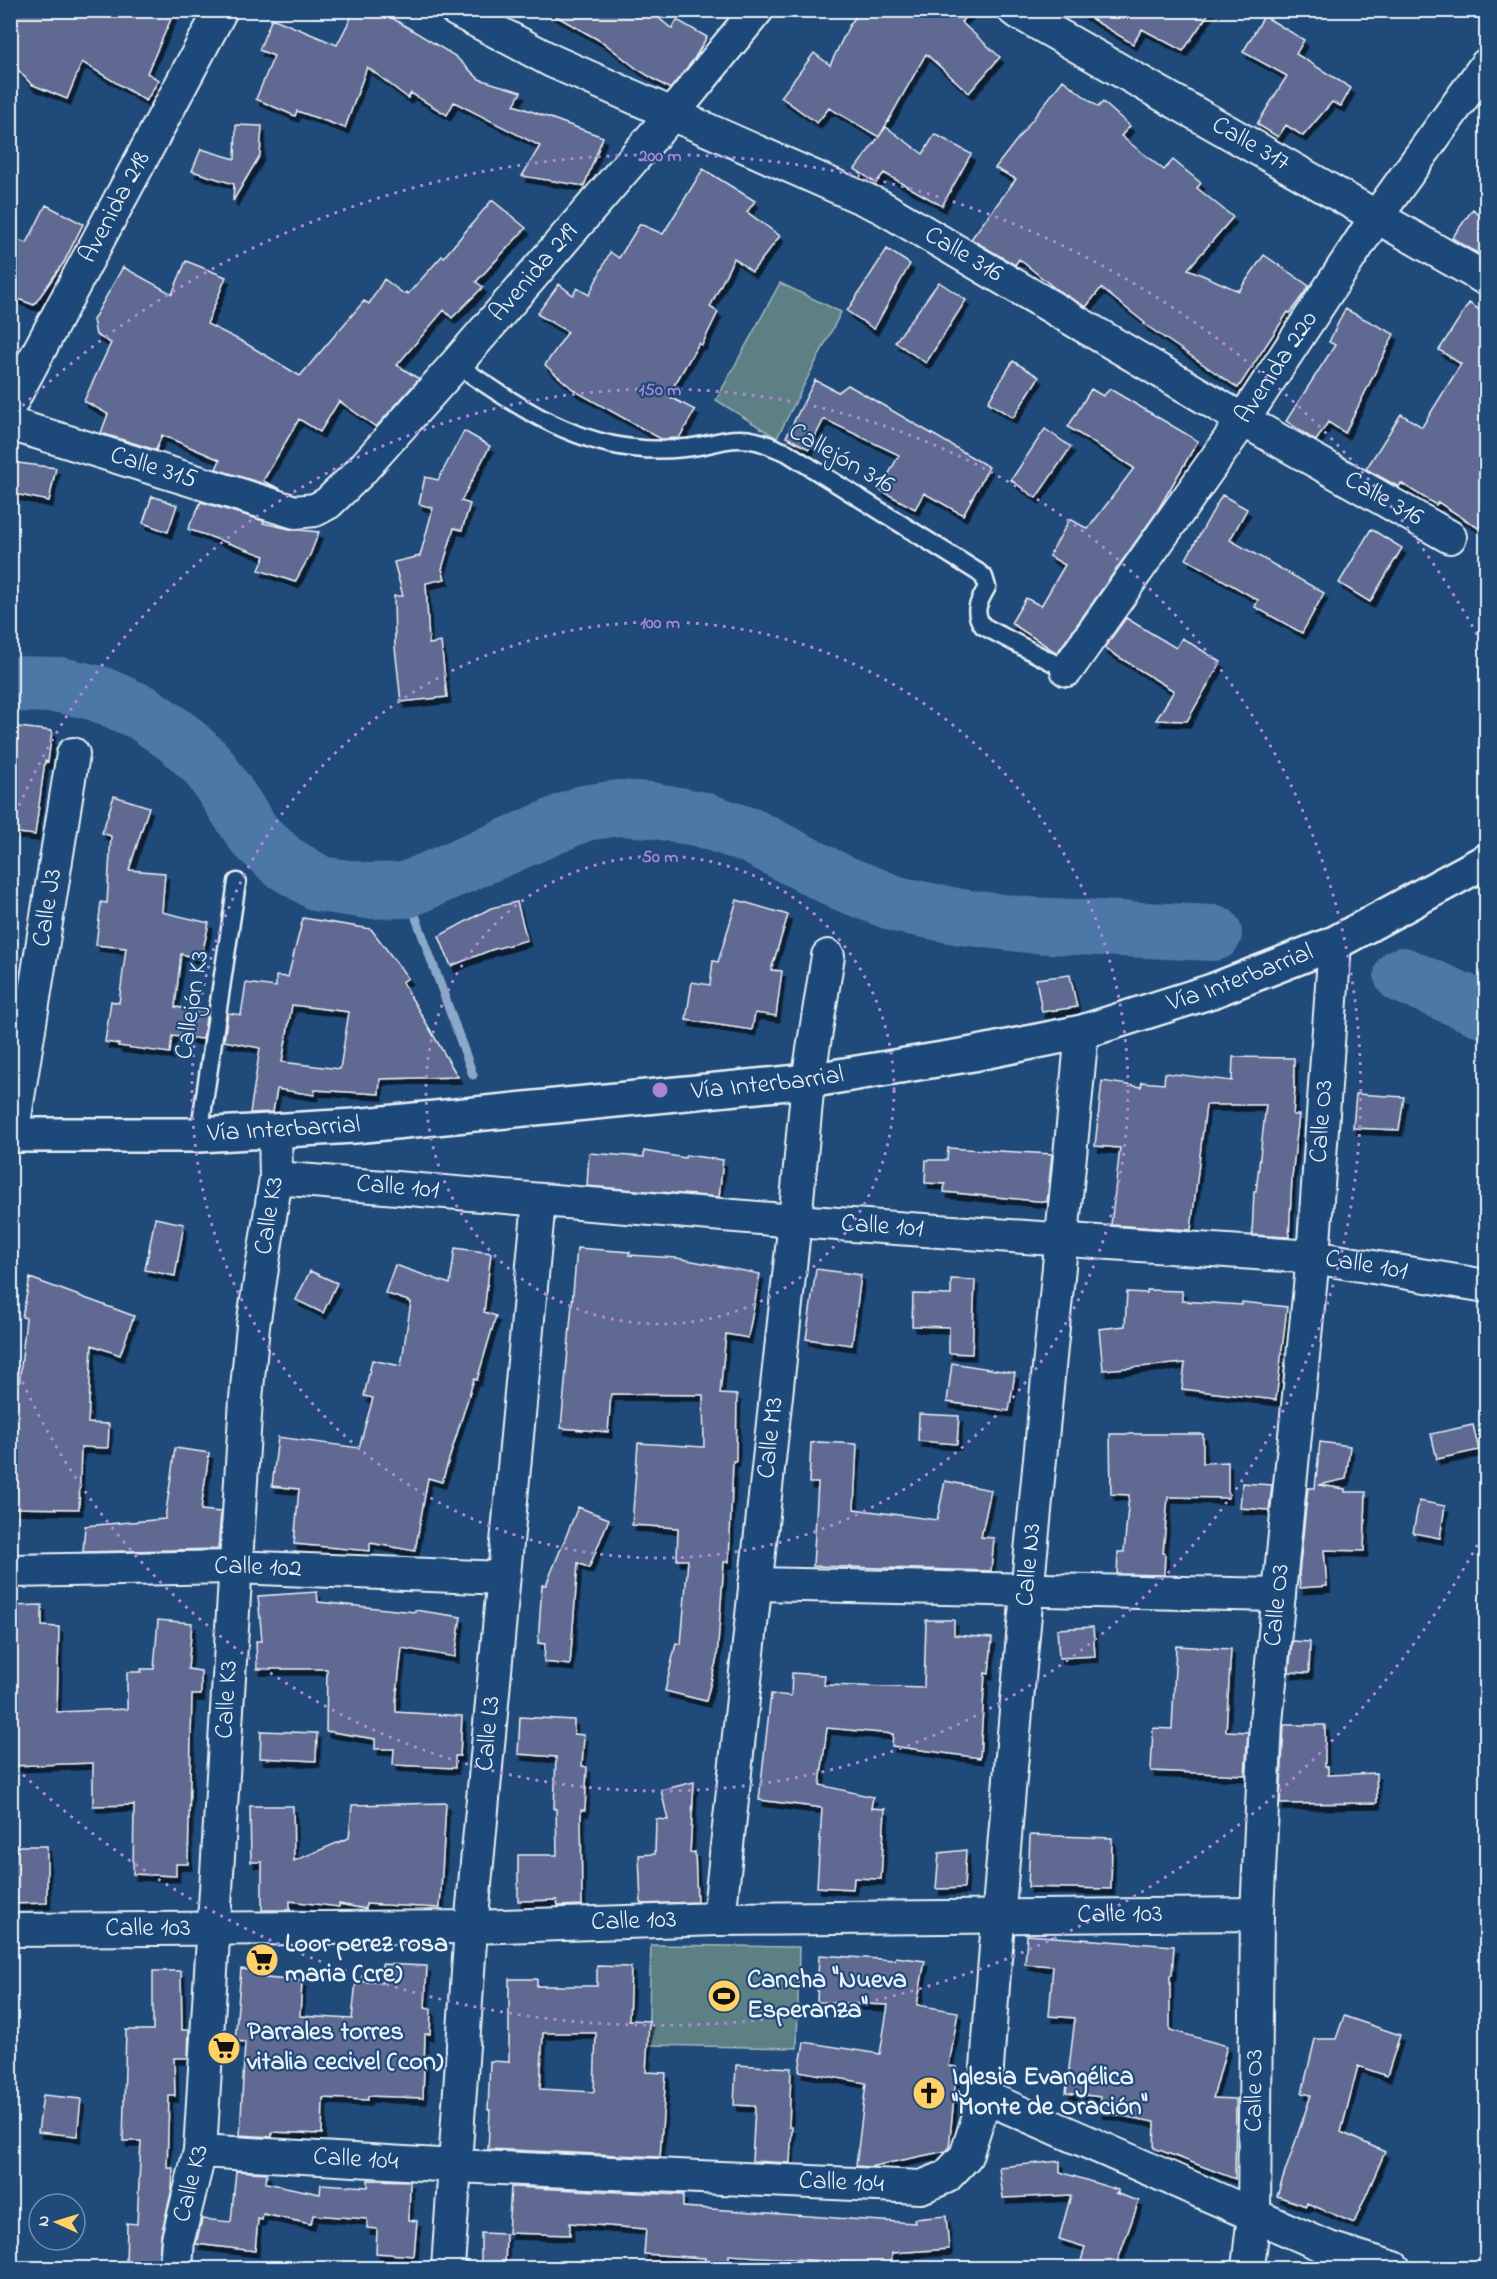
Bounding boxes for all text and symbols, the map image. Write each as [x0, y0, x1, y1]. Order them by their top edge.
street label: Calle 317 [1204, 107, 1297, 182]
street label: Avenida 218 [70, 144, 161, 270]
text: 200 m [638, 144, 682, 170]
street label: Avenida 219 [481, 215, 588, 331]
street label: Calle 316 [917, 217, 1010, 293]
street label: Avenida 220 [1226, 304, 1328, 432]
text: 150 m [639, 378, 681, 404]
street label: Callejón 316 [781, 413, 901, 505]
street label: Calle 315 [105, 437, 202, 500]
street label: Calle 316 [1337, 462, 1430, 537]
text: 100 m [640, 611, 680, 637]
text: 50 m [642, 845, 678, 871]
street label: Calle J3 [23, 866, 73, 950]
street label: Vía Interbarrial [1162, 934, 1319, 1023]
street label: Callejón K3 [166, 948, 220, 1062]
street label: Vía Interbarrial [689, 1056, 847, 1112]
street label: Calle O3 [1301, 1079, 1344, 1164]
centre of rings [650, 1080, 670, 1100]
street label: Vía Interbarrial [205, 1106, 362, 1154]
street label: Calle 101 [355, 1166, 441, 1210]
street label: Calle K3 [245, 1174, 295, 1258]
street label: Calle 101 [839, 1205, 925, 1249]
street label: Calle 101 [1322, 1240, 1410, 1292]
street label: Calle M3 [748, 1395, 795, 1481]
street label: Calle N3 [1007, 1521, 1053, 1608]
street label: Calle 102 [214, 1548, 303, 1589]
street label: Calle O3 [1255, 1562, 1301, 1648]
street label: Calle K3 [206, 1659, 249, 1740]
street label: Calle L3 [467, 1694, 512, 1773]
street label: Calle 103 [1077, 1896, 1163, 1935]
street label: Calle 103 [591, 1901, 677, 1942]
street label: Calle 103 [105, 1910, 191, 1948]
place label: Loor perez rosa maria (cre) [285, 1926, 448, 1994]
supermarket icon: Loor perez rosa maria (cre) [244, 1942, 280, 1978]
place label: Cancha "Nueva Esperanza" [747, 1962, 907, 2030]
sports icon: Cancha "Nueva Esperanza" [706, 1978, 742, 2014]
place label: Parrales torres vitalia cecivel (con) [246, 2014, 444, 2082]
supermarket icon: Parrales torres vitalia cecivel (con) [206, 2030, 242, 2066]
street label: Calle O3 [1236, 2049, 1275, 2132]
place label: Iglesia Evangélica "Monte de Oración" [951, 2059, 1148, 2127]
church icon: Iglesia Evangélica "Monte de Oración" [911, 2075, 947, 2111]
street label: Calle 104 [312, 2139, 400, 2182]
street label: Calle K3 [164, 2144, 219, 2227]
street label: Calle 104 [798, 2162, 885, 2204]
north arrow [27, 2192, 87, 2252]
text: N [32, 2215, 56, 2227]

